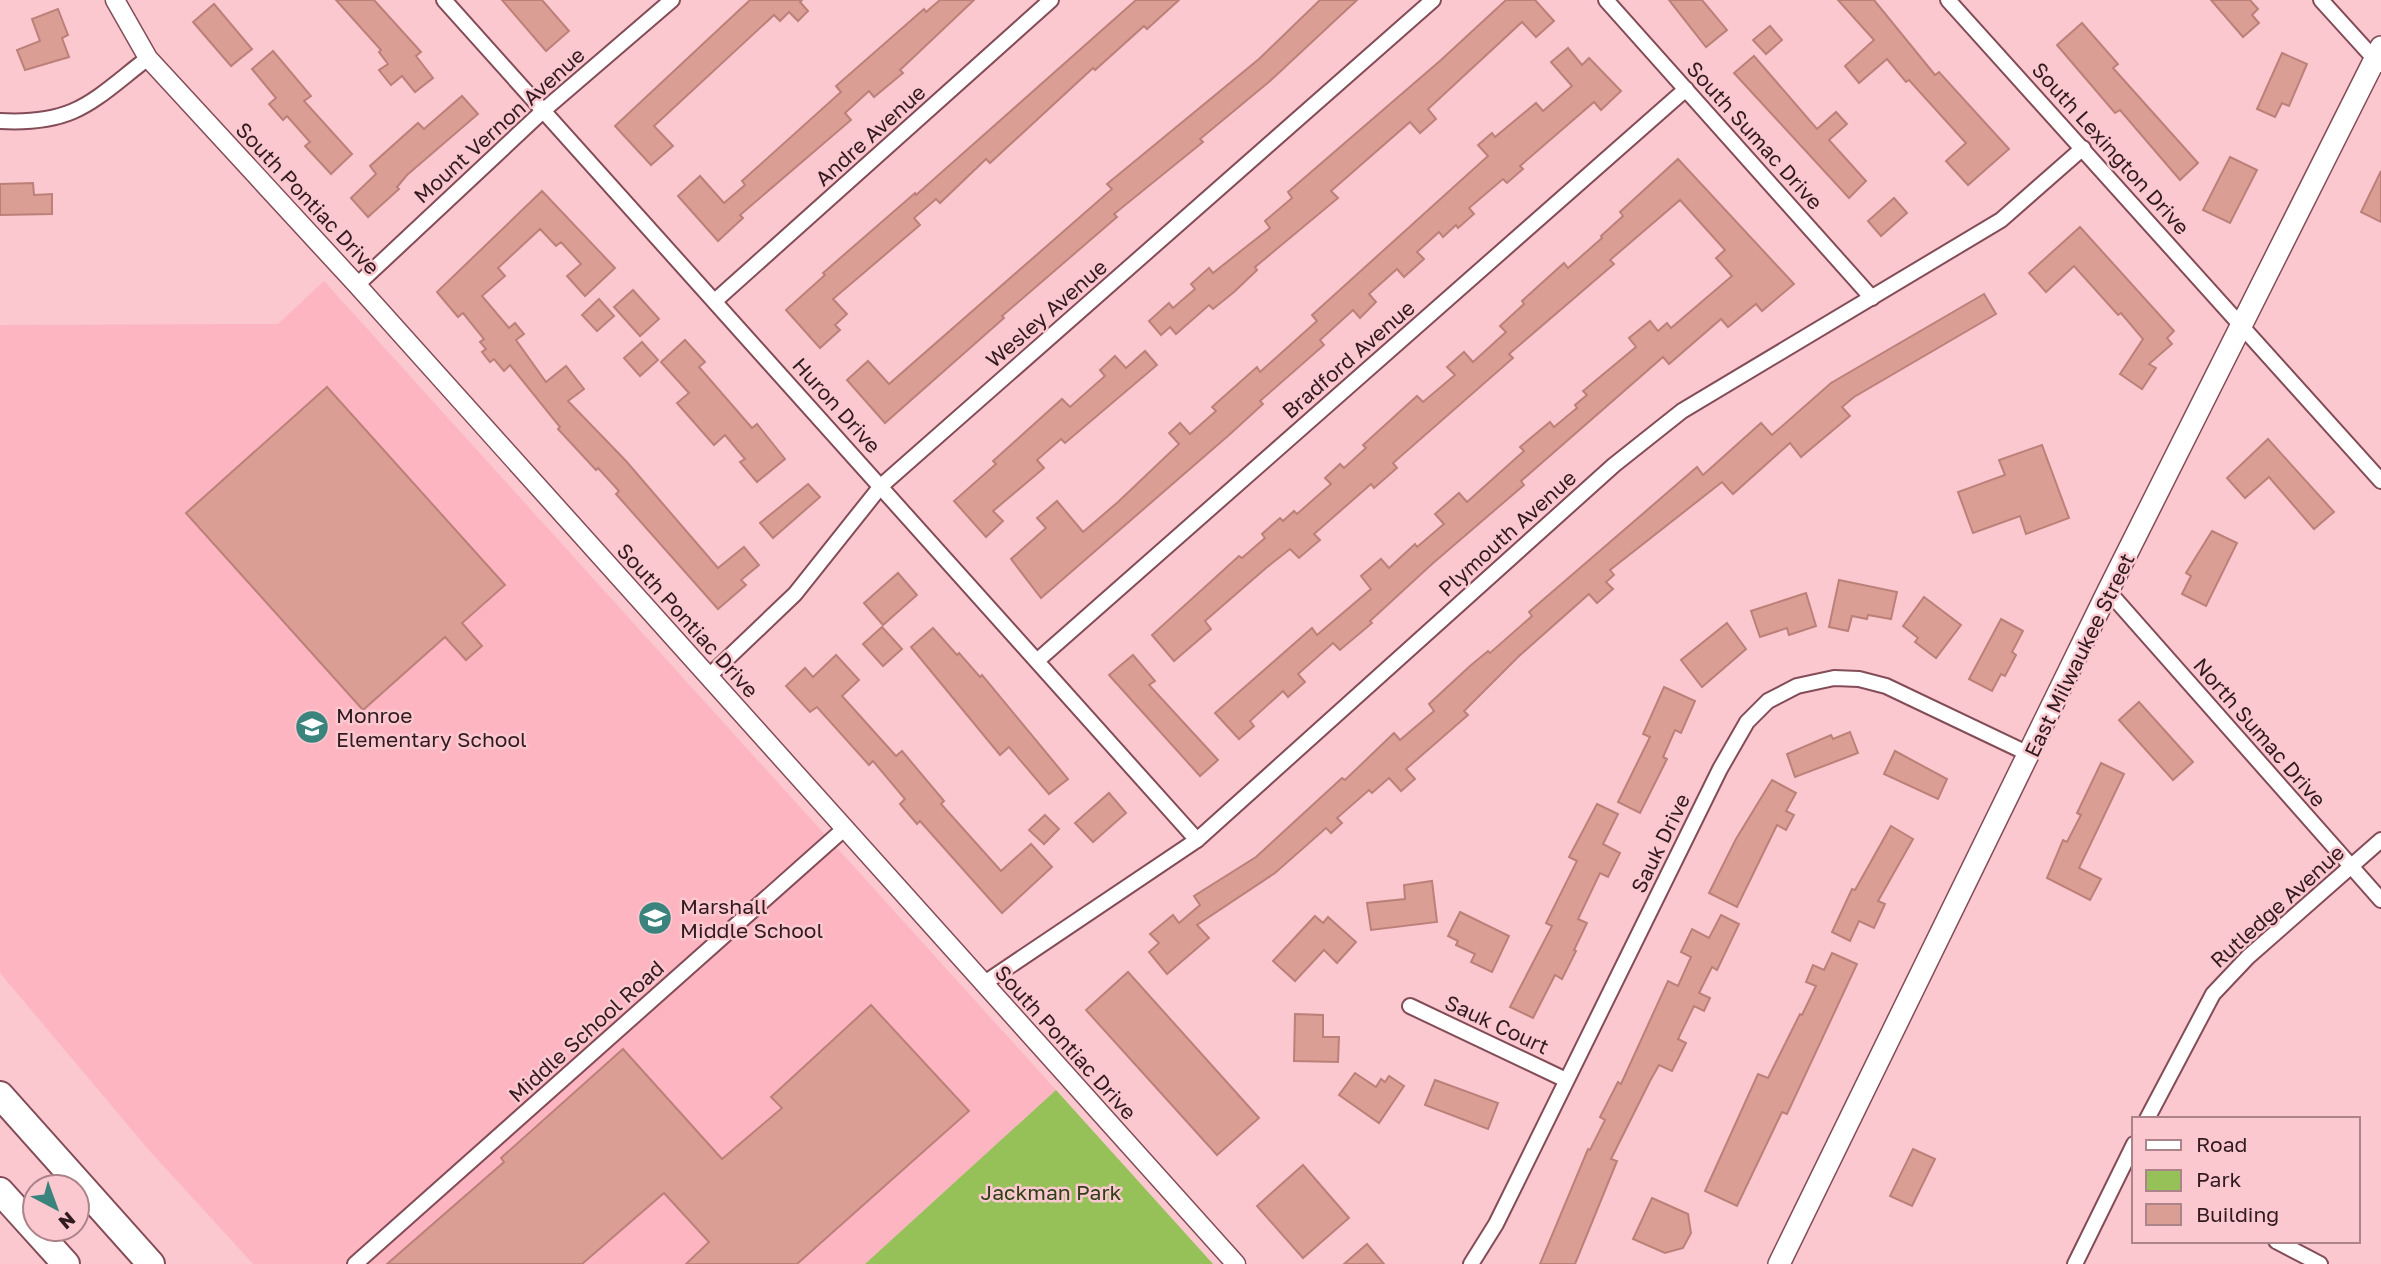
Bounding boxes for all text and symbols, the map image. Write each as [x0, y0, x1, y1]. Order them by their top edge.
street label: Mount Vernon Avenue [408, 41, 590, 209]
street label: South Sumac Drive [1682, 55, 1828, 215]
street label: South Lexington Drive [2027, 56, 2195, 240]
street label: Andre Avenue [809, 79, 931, 191]
street label: South Pontiac Drive [231, 116, 385, 280]
street label: Wesley Avenue [980, 253, 1112, 373]
street label: Bradford Avenue [1276, 294, 1420, 424]
street label: Huron Drive [787, 352, 887, 458]
street label: Plymouth Avenue [1433, 464, 1581, 602]
street label: South Pontiac Drive [612, 537, 764, 703]
street label: East Milwaukee Street [2018, 549, 2140, 761]
street label: North Sumac Drive [2188, 652, 2332, 812]
place label: Monroe Elementary School [336, 702, 527, 752]
school or university icon: Monroe Elementary School [293, 708, 331, 746]
street label: Sauk Drive [1625, 789, 1695, 897]
street label: Rutledge Avenue [2205, 839, 2349, 973]
place label: Marshall Middle School [680, 893, 823, 943]
school or university icon: Marshall Middle School [636, 899, 674, 937]
street label: Middle School Road [503, 954, 669, 1108]
street label: South Pontiac Drive [990, 959, 1142, 1125]
street label: Sauk Court [1441, 989, 1553, 1059]
legend [2132, 1117, 2360, 1243]
text: Road [2196, 1131, 2247, 1157]
text: Park [2196, 1166, 2242, 1192]
north arrow [21, 1173, 91, 1243]
park label: Jackman Park [981, 1179, 1122, 1205]
text: Building [2196, 1201, 2279, 1227]
text: N [54, 1208, 80, 1235]

